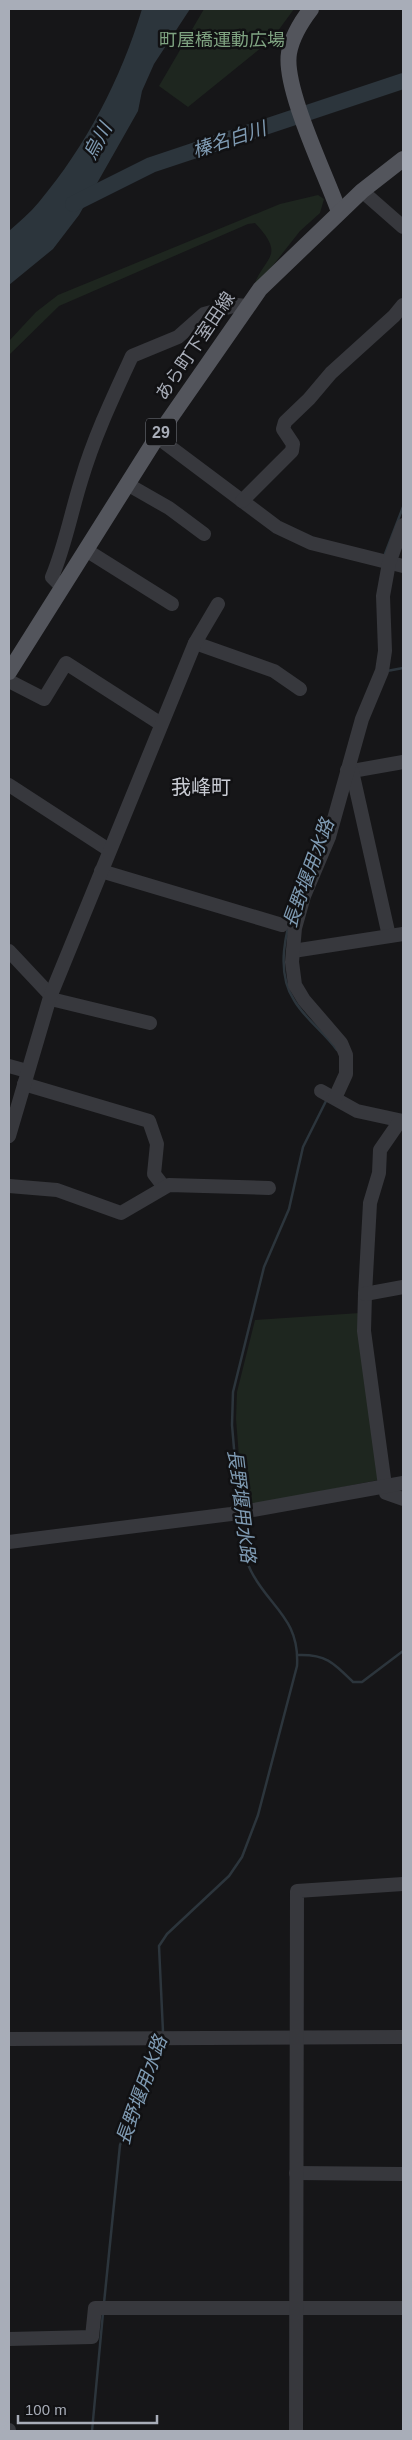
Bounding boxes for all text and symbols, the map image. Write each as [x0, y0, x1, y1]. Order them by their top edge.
park label: 町屋橋運動広場 [159, 30, 285, 50]
water label: 榛名白川 [190, 117, 270, 161]
water label: 烏川 [79, 118, 117, 163]
street label: あら町下室田線 [151, 288, 239, 404]
road number: 29 [146, 418, 176, 446]
district label: 我峰町 [171, 776, 231, 798]
water label: 長野堰用水路 [279, 814, 339, 930]
water label: 長野堰用水路 [224, 1448, 259, 1566]
water label: 長野堰用水路 [112, 2031, 172, 2147]
scale bar [18, 2392, 156, 2424]
text: 100 m [25, 2401, 67, 2418]

